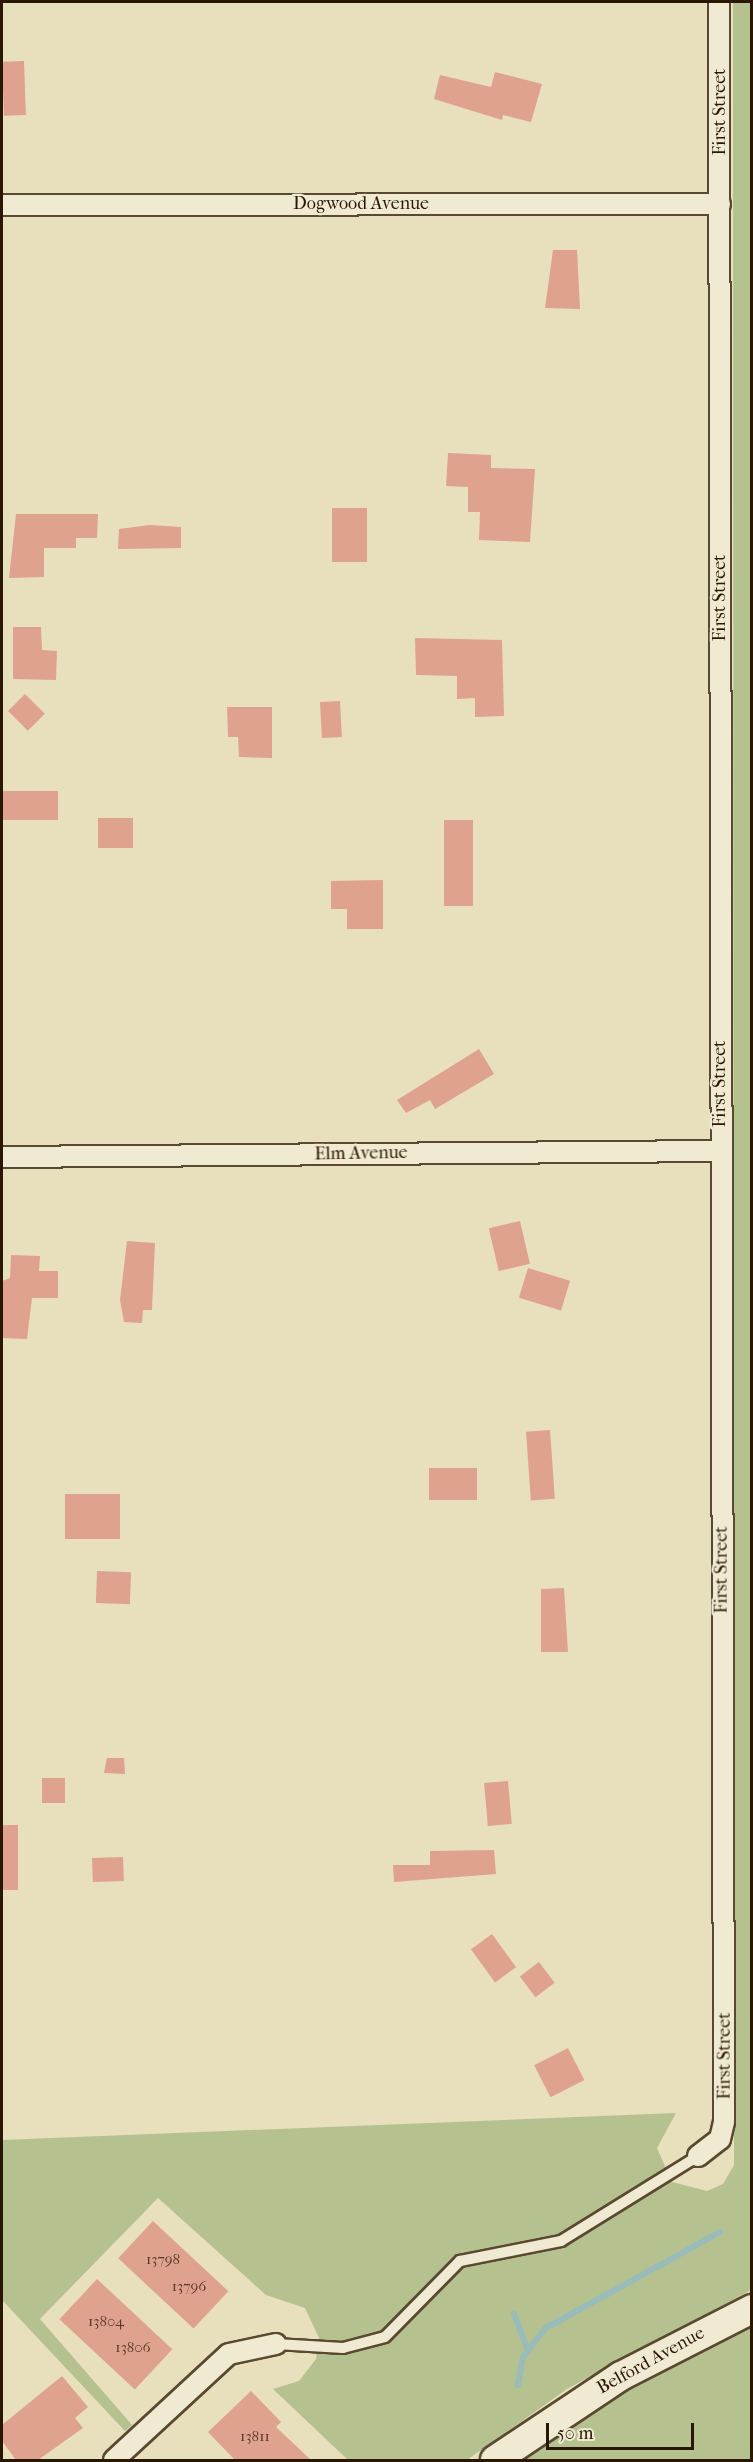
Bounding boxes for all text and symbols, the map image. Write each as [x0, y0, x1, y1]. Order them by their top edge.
street label: First Street [709, 68, 731, 156]
street label: Dogwood Avenue [293, 193, 429, 215]
street label: First Street [709, 554, 731, 642]
street label: First Street [709, 1040, 731, 1128]
street label: Elm Avenue [314, 1142, 408, 1166]
street label: First Street [711, 1526, 733, 1614]
street label: First Street [714, 2012, 736, 2100]
house number: 13798 [146, 2251, 180, 2269]
house number: 13796 [172, 2278, 206, 2296]
house number: 13804 [88, 2313, 124, 2331]
street label: Belford Avenue [594, 2323, 708, 2399]
house number: 13806 [115, 2339, 151, 2357]
scale bar [549, 2411, 698, 2449]
text: 50 m [557, 2423, 593, 2444]
house number: 13811 [240, 2428, 270, 2446]

